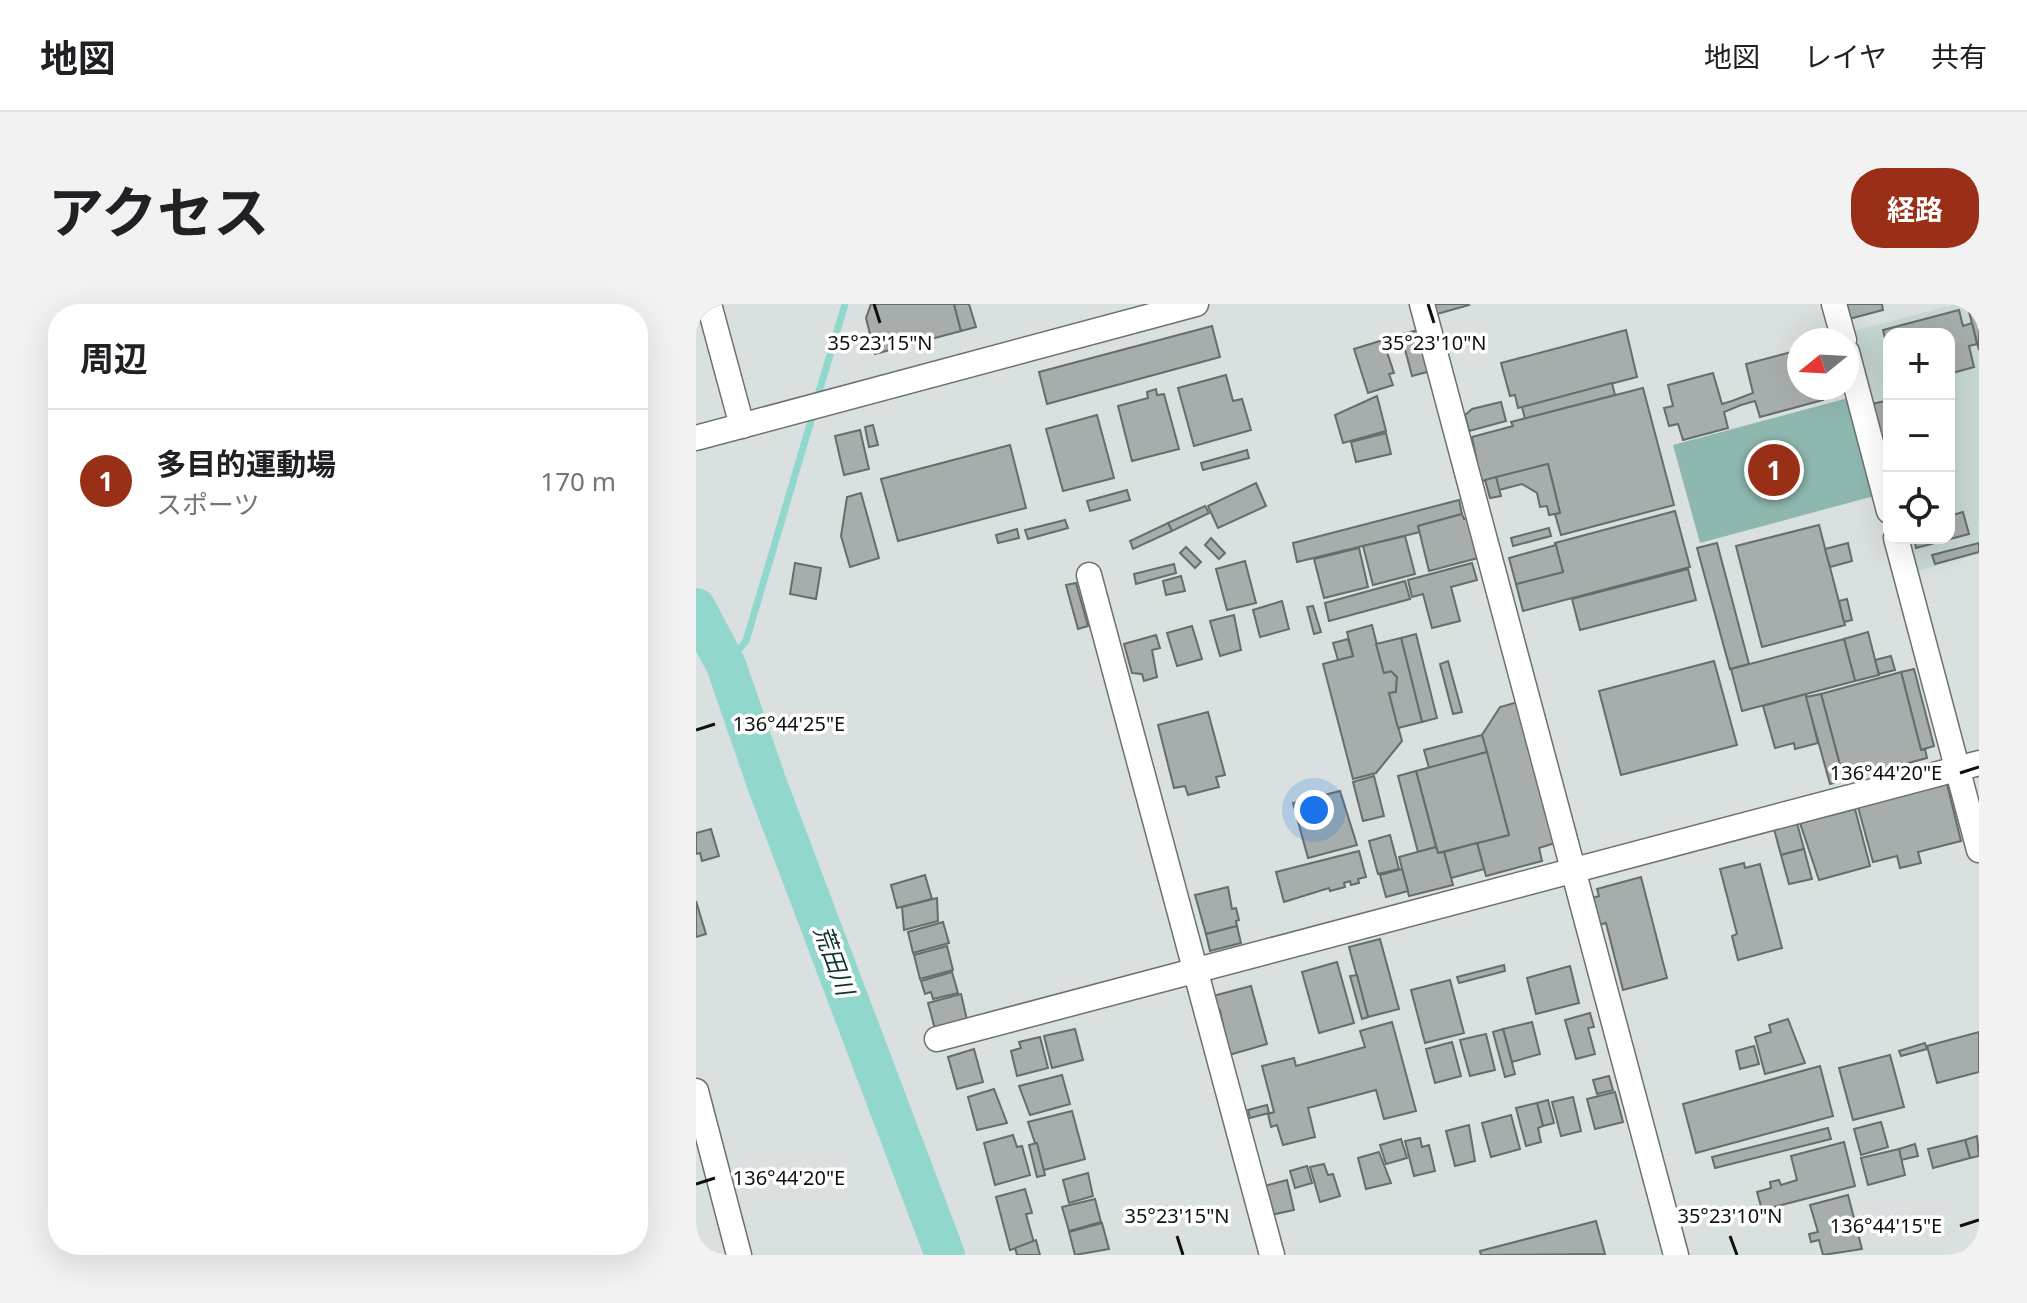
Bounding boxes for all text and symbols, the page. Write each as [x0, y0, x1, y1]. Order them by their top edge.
text: 地図 [40, 31, 116, 83]
text: 地図 [1704, 37, 1760, 75]
text: レイヤ [1804, 37, 1887, 75]
text: 共有 [1931, 37, 1987, 75]
button: 経路 [1851, 168, 1979, 248]
text: アクセス [48, 173, 269, 249]
north arrow [1787, 328, 1859, 400]
map controls [1883, 328, 1955, 544]
button: + [1883, 328, 1955, 400]
text: 35°23'15"N [827, 329, 933, 356]
text: 35°23'10"N [1381, 329, 1487, 356]
text: 周辺 [80, 335, 148, 381]
button: − [1883, 400, 1955, 472]
pin: 1 [1748, 440, 1800, 500]
text: 多目的運動場 [156, 443, 336, 484]
text: 1 [99, 463, 113, 499]
text: 170 m [540, 463, 616, 499]
button: locate [1883, 472, 1955, 544]
text: スポーツ [156, 486, 259, 522]
text: 136°44'25"E [733, 710, 845, 737]
text: 136°44'20"E [1830, 759, 1942, 786]
your location [1294, 790, 1334, 830]
water label: 荒田川 [807, 921, 864, 1002]
text: 136°44'20"E [733, 1164, 845, 1191]
text: 35°23'15"N [1124, 1202, 1230, 1229]
text: 35°23'10"N [1677, 1202, 1783, 1229]
text: 136°44'15"E [1830, 1212, 1942, 1239]

